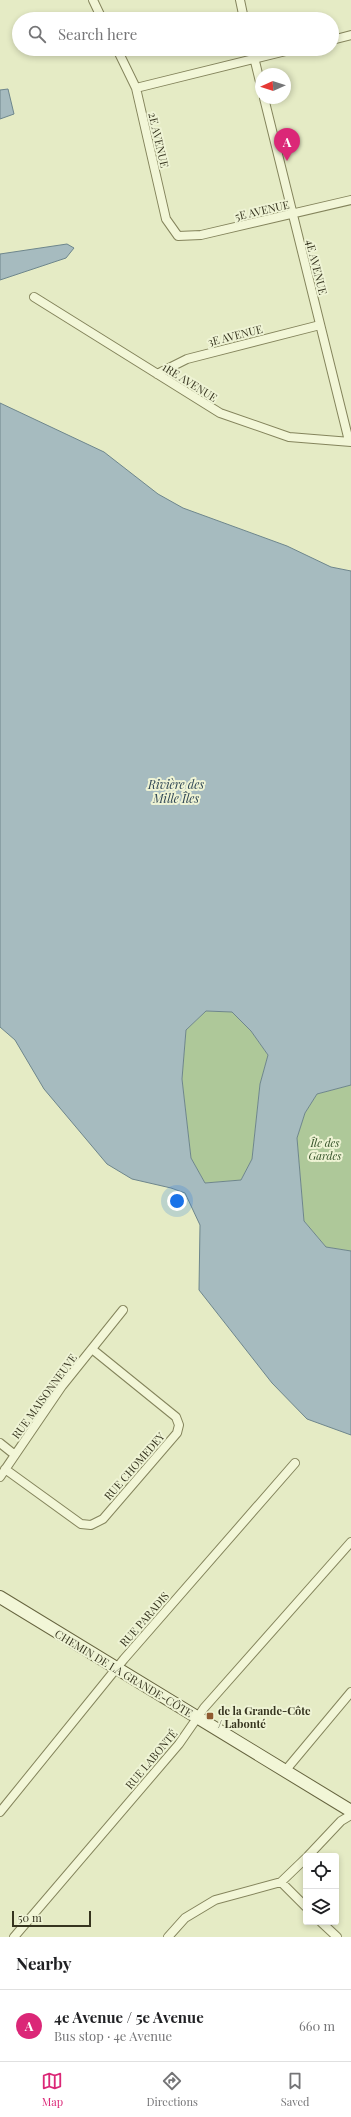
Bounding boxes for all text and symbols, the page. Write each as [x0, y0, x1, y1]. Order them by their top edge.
search box [12, 12, 339, 56]
icon: search [26, 23, 48, 45]
text: Search here [58, 24, 137, 44]
north arrow [255, 68, 291, 104]
street label: 2E AVENUE [145, 111, 173, 169]
pin: A [274, 128, 300, 161]
street label: 5E AVENUE [233, 196, 291, 224]
street label: 4E AVENUE [303, 238, 331, 296]
street label: 3E AVENUE [206, 321, 264, 349]
street label: 1RE AVENUE [160, 359, 221, 405]
water label: Rivière des Mille Îles [147, 776, 204, 806]
park label: Île des Gardes [309, 1135, 342, 1163]
your location [167, 1191, 187, 1211]
street label: RUE MAISONNEUVE [8, 1350, 80, 1441]
street label: RUE CHOMEDEY [100, 1429, 168, 1503]
street label: RUE PARADIS [116, 1588, 172, 1650]
street label: CHEMIN DE LA GRANDE-CÔTE [52, 1626, 196, 1720]
place label: de la Grande-Côte / Labonté [218, 1703, 311, 1731]
marker: de la Grande-Côte / Labonté [205, 1711, 215, 1721]
street label: RUE LABONTÉ [122, 1726, 181, 1792]
map controls [303, 1853, 339, 1925]
button: locate [303, 1853, 339, 1889]
button: layers [303, 1889, 339, 1925]
scale bar [12, 1909, 91, 1928]
text: 50 m [18, 1910, 42, 1925]
text: Nearby [16, 1952, 71, 1974]
text: 4e Avenue / 5e Avenue [54, 2007, 204, 2027]
text: A [25, 2017, 33, 2034]
text: 660 m [299, 2017, 335, 2034]
text: Bus stop · 4e Avenue [54, 2027, 172, 2044]
tab: Map [41, 2070, 63, 2109]
tab: Directions [146, 2070, 198, 2109]
tab: Saved [281, 2070, 309, 2109]

